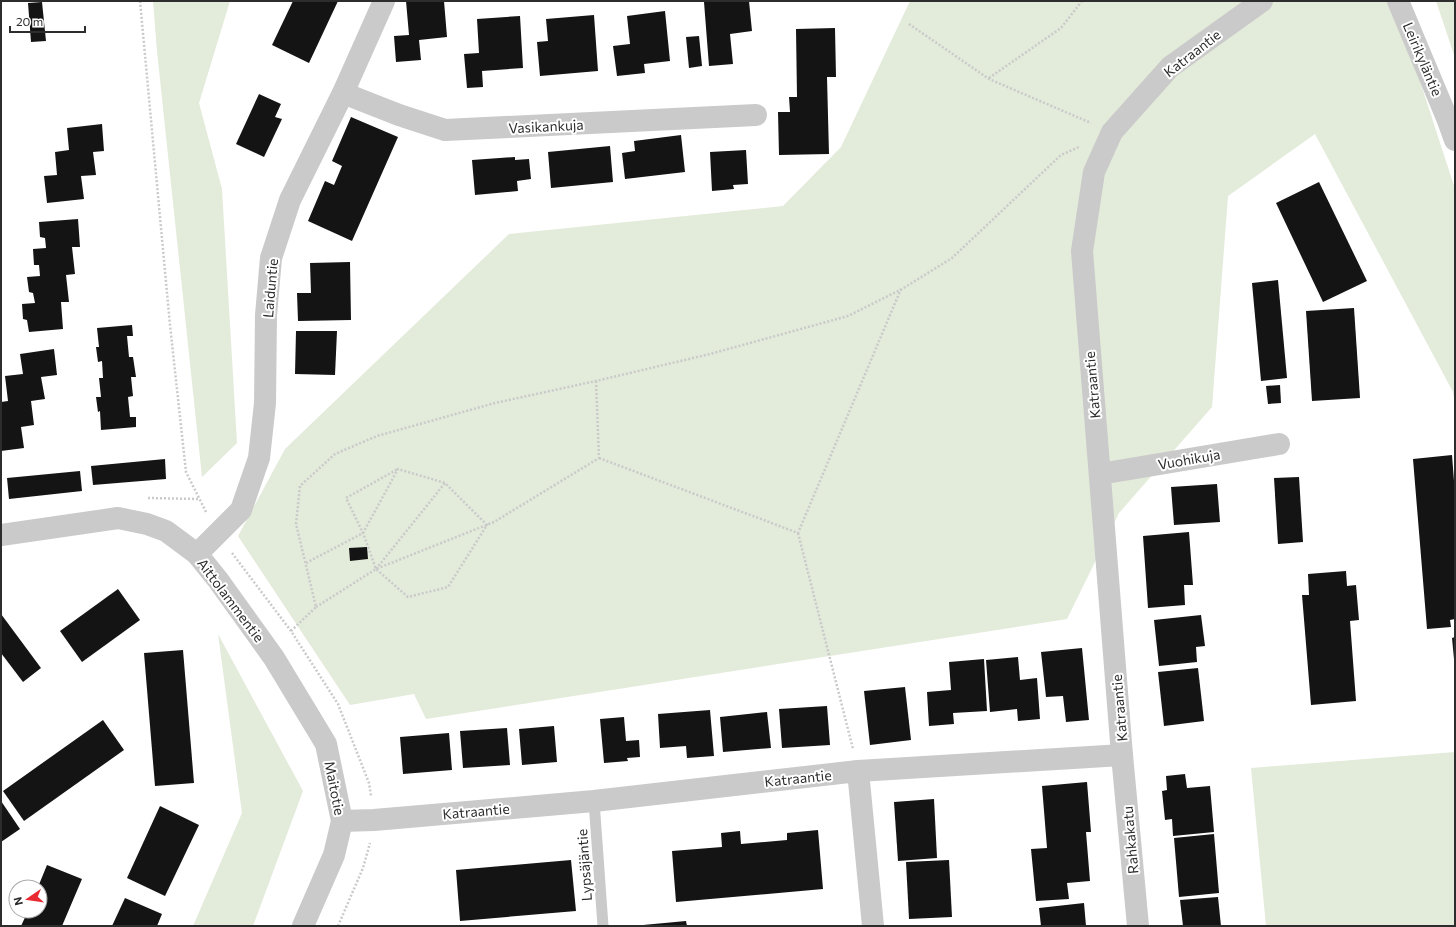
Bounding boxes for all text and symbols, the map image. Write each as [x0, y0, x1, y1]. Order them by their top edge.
scale bar [10, 8, 85, 34]
text: 20 m [16, 14, 43, 28]
street label: Leirikyläntie [1400, 20, 1446, 98]
street label: Katraantie [1160, 26, 1224, 80]
street label: Vasikankuja [508, 116, 584, 136]
street label: Laiduntie [259, 258, 281, 318]
street label: Katraantie [1081, 351, 1103, 419]
street label: Vuohikuja [1156, 445, 1222, 473]
street label: Aittolammentie [194, 555, 268, 645]
street label: Katraantie [1108, 674, 1130, 742]
street label: Maitotie [321, 759, 349, 817]
street label: Katraantie [764, 766, 832, 790]
street label: Katraantie [442, 800, 510, 822]
street label: Rahkakatu [1119, 805, 1141, 875]
street label: Lypsäjäntie [573, 828, 595, 902]
north arrow [8, 879, 48, 919]
text: N [11, 896, 25, 907]

